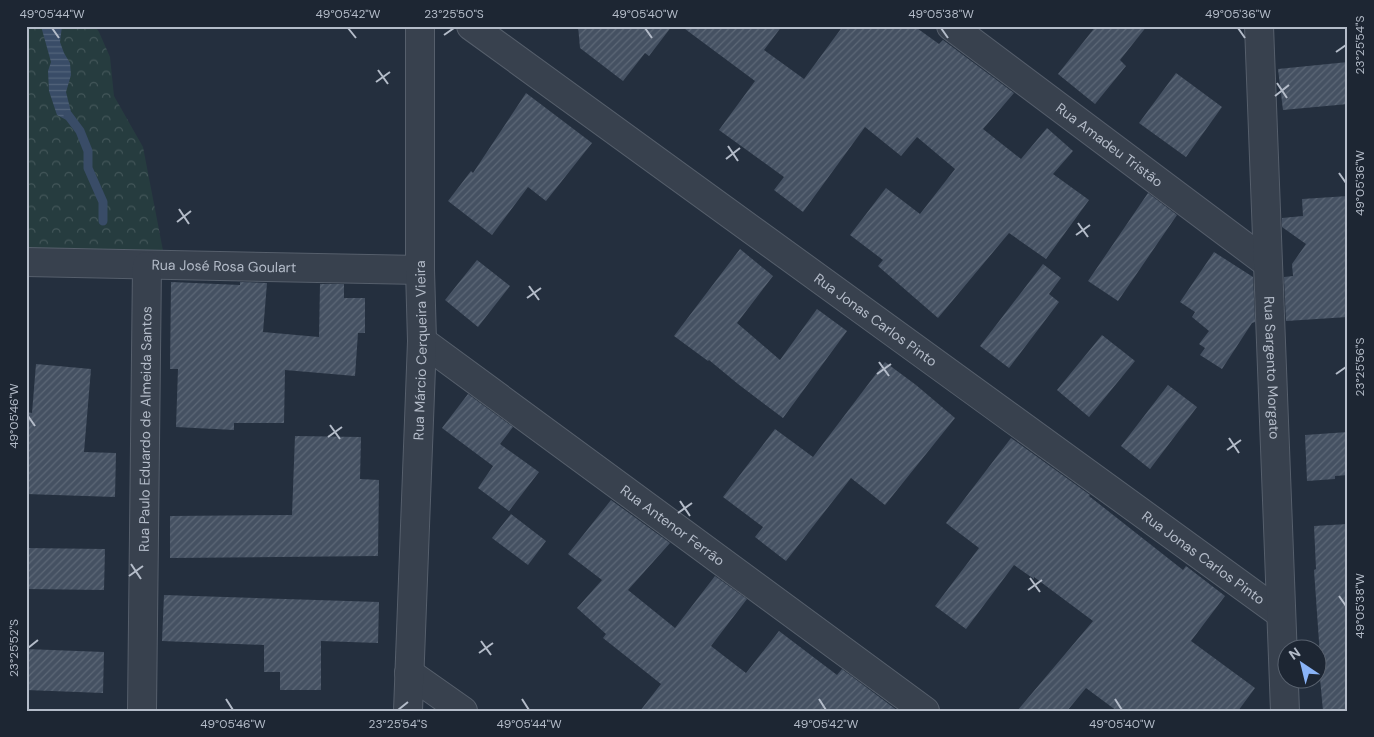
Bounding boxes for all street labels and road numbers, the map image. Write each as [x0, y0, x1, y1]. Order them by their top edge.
street label: Rua Amadeu Tristão [1052, 99, 1167, 191]
street label: Rua José Rosa Goulart [151, 256, 297, 276]
street label: Rua Márcio Cerqueira Vieira [409, 260, 431, 441]
street label: Rua Jonas Carlos Pinto [811, 269, 941, 370]
street label: Rua Sargento Morgato [1260, 296, 1284, 440]
street label: Rua Paulo Eduardo de Almeida Santos [135, 306, 156, 552]
street label: Rua Antenor Ferrão [617, 481, 728, 570]
street label: Rua Jonas Carlos Pinto [1138, 507, 1268, 608]

